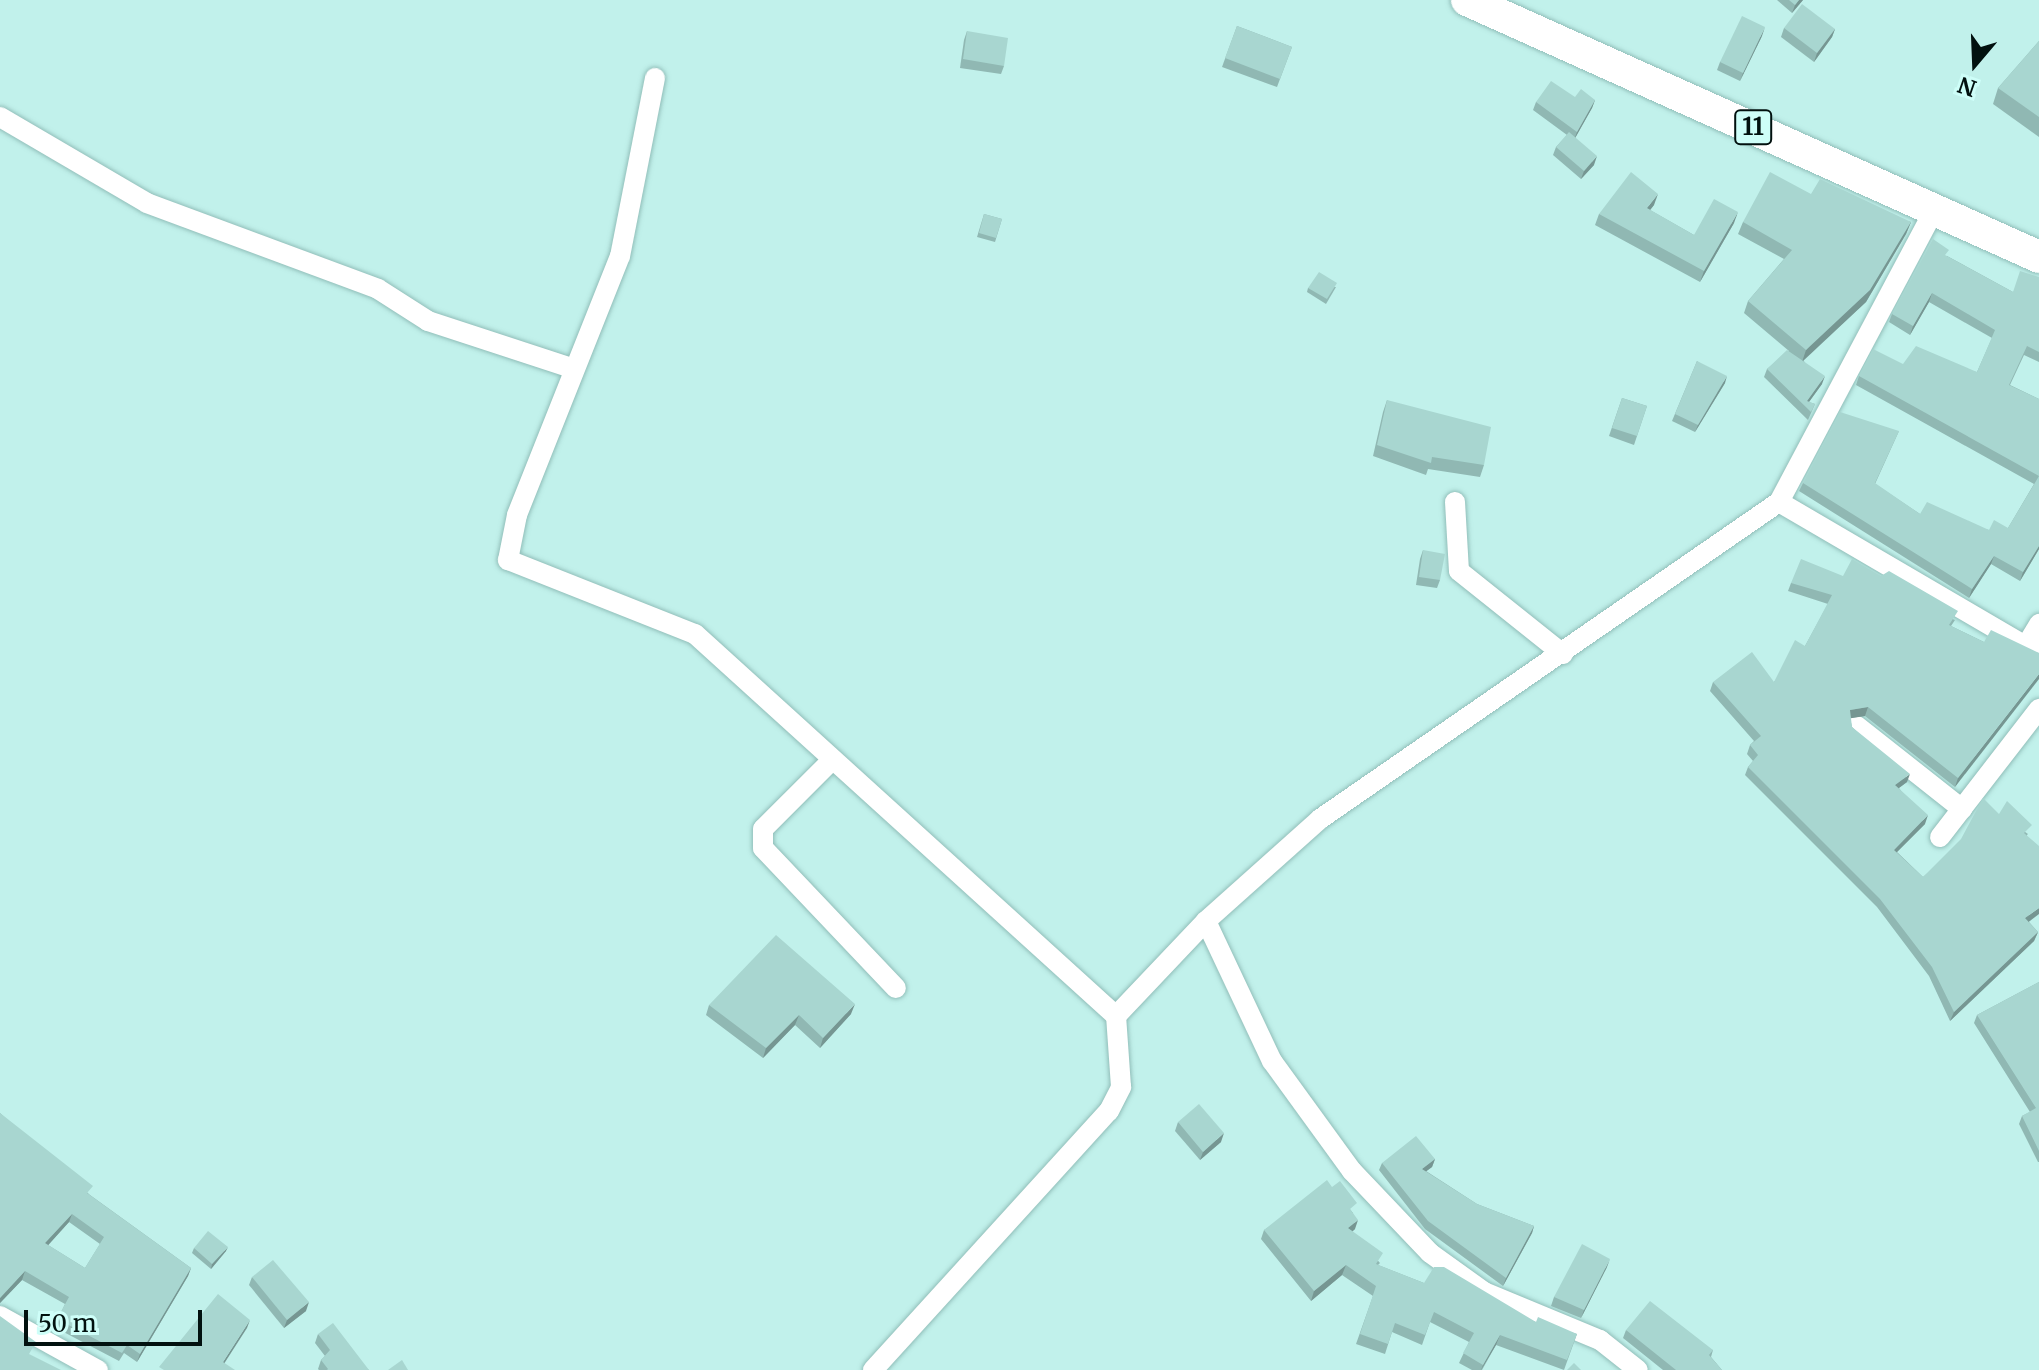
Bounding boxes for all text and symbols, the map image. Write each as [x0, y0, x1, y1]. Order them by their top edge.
north arrow [1935, 24, 2015, 104]
text: N [1954, 71, 1980, 103]
road number: 11 [1733, 107, 1773, 147]
scale bar [28, 1294, 206, 1344]
text: 50 m [38, 1308, 97, 1339]

